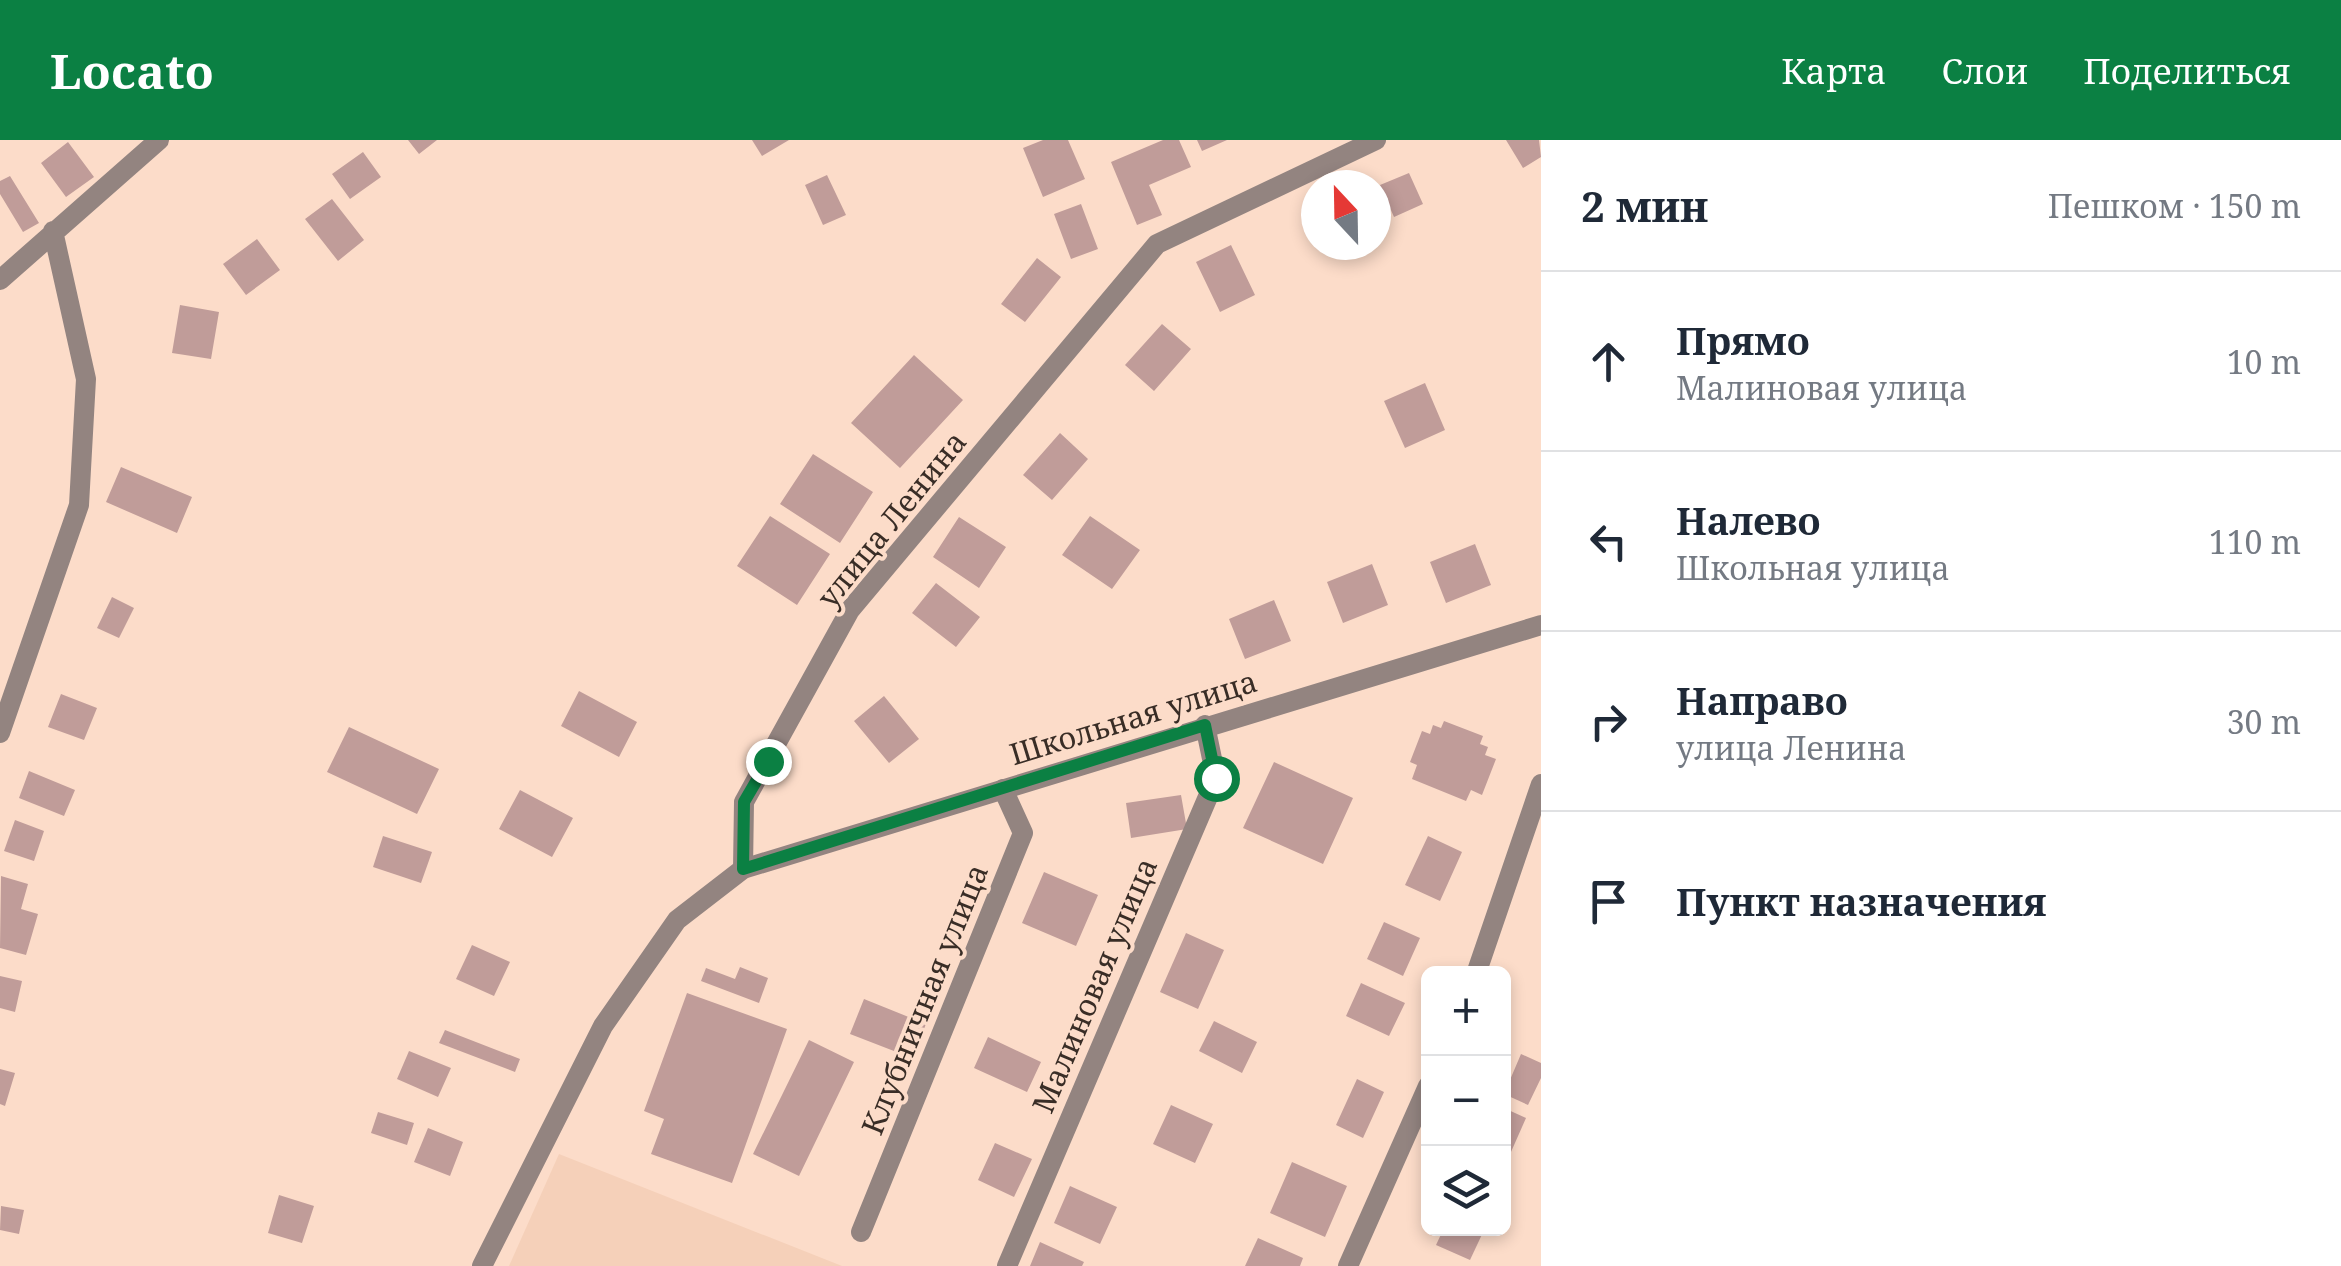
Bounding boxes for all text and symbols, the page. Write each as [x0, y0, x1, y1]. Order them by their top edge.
text: Locato [50, 38, 214, 103]
text: Карта [1781, 47, 1887, 94]
text: Слои [1942, 47, 2028, 94]
text: Поделиться [2083, 47, 2291, 94]
north arrow [1301, 170, 1391, 260]
text: 2 мин [1581, 177, 1708, 234]
text: Пешком · 150 m [2048, 184, 2301, 227]
text: Прямо [1676, 314, 1810, 366]
icon: ahead [1581, 334, 1636, 389]
text: 10 m [2227, 340, 2301, 383]
text: Малиновая улица [1676, 366, 1967, 409]
street label: улица Ленина [807, 422, 975, 616]
text: Налево [1676, 494, 1821, 546]
icon: left [1581, 514, 1636, 569]
text: 110 m [2209, 520, 2301, 563]
text: Школьная улица [1676, 546, 1950, 589]
street label: Школьная улица [1004, 660, 1262, 774]
text: Направо [1676, 674, 1848, 726]
icon: right [1581, 694, 1636, 749]
text: 30 m [2227, 700, 2301, 743]
text: улица Ленина [1676, 726, 1906, 769]
route end [746, 739, 792, 785]
route start [1194, 756, 1240, 802]
street label: Малиновая улица [1022, 851, 1166, 1119]
street label: Клубничная улица [851, 858, 997, 1140]
icon: arrive [1581, 874, 1636, 929]
text: Пункт назначения [1676, 875, 2046, 927]
map controls [1421, 966, 1511, 1236]
button: + [1421, 966, 1511, 1056]
button: − [1421, 1056, 1511, 1146]
button: layers [1421, 1146, 1511, 1236]

